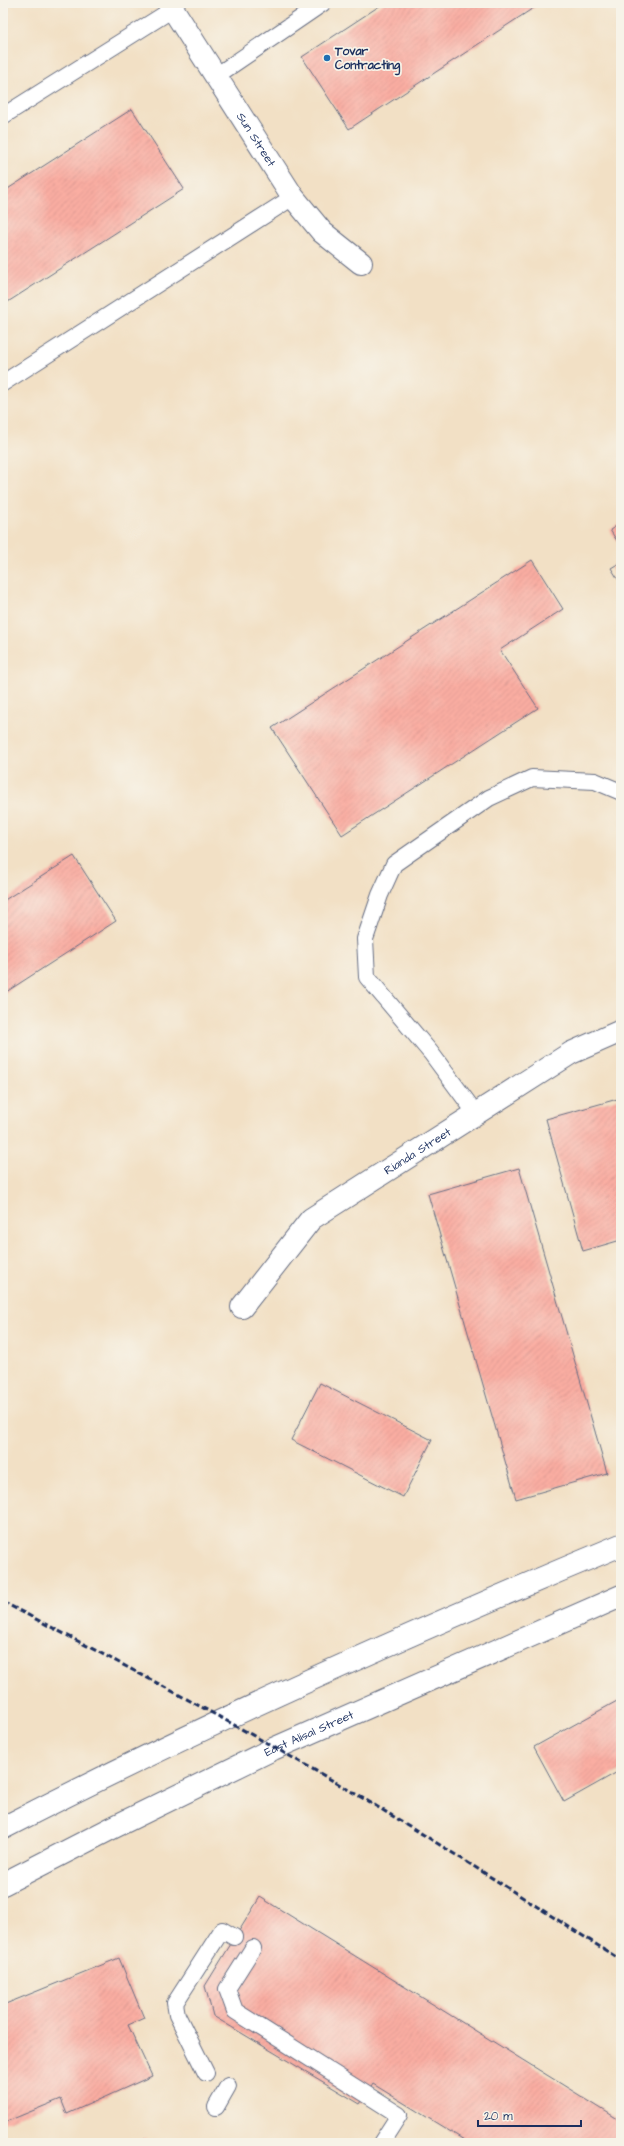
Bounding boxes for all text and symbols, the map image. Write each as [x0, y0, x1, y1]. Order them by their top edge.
place label: Tovar Contracting [334, 43, 401, 76]
marker: Tovar Contracting [322, 53, 332, 63]
street label: Sun Street [232, 109, 280, 170]
street label: Rianda Street [380, 1123, 454, 1179]
street label: East Alisal Street [261, 1706, 356, 1761]
scale bar [478, 2102, 581, 2128]
text: 20 m [484, 2108, 513, 2125]

